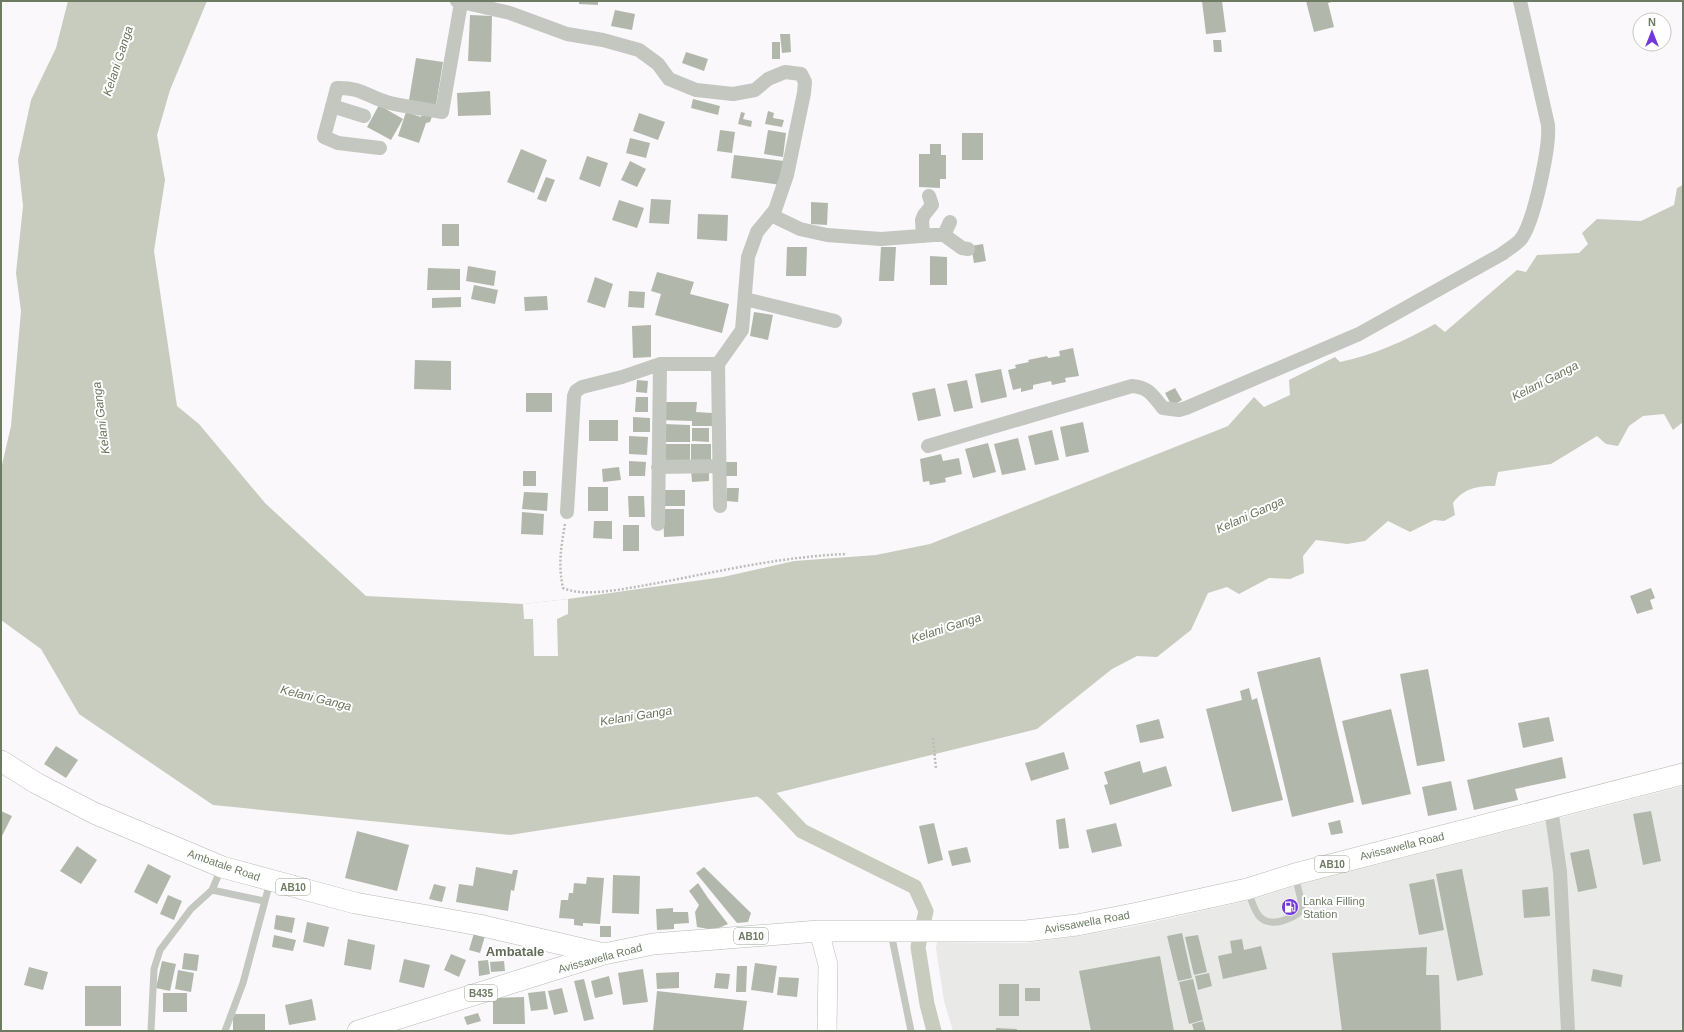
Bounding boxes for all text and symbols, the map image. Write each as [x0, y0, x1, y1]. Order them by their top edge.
north arrow [1632, 12, 1672, 52]
text: N [1648, 16, 1656, 28]
water label: Kelani Ganga [100, 24, 136, 98]
water label: Kelani Ganga [1509, 358, 1581, 404]
water label: Kelani Ganga [90, 381, 112, 455]
water label: Kelani Ganga [1214, 494, 1286, 536]
water label: Kelani Ganga [909, 610, 983, 646]
water label: Kelani Ganga [279, 682, 353, 714]
water label: Kelani Ganga [599, 703, 673, 729]
street label: Avissawella Road [1359, 830, 1445, 862]
street label: Ambatale Road [186, 847, 262, 883]
road number: AB10 [1315, 856, 1349, 872]
road number: AB10 [276, 879, 310, 895]
place label: Lanka Filling Station [1303, 895, 1365, 920]
fuel station icon: Lanka Filling Station [1280, 897, 1300, 917]
street label: Avissawella Road [1043, 909, 1131, 935]
road number: AB10 [734, 928, 768, 944]
street label: Avissawella Road [557, 941, 643, 975]
district label: Ambatale [486, 944, 544, 959]
road number: B435 [465, 985, 497, 1001]

